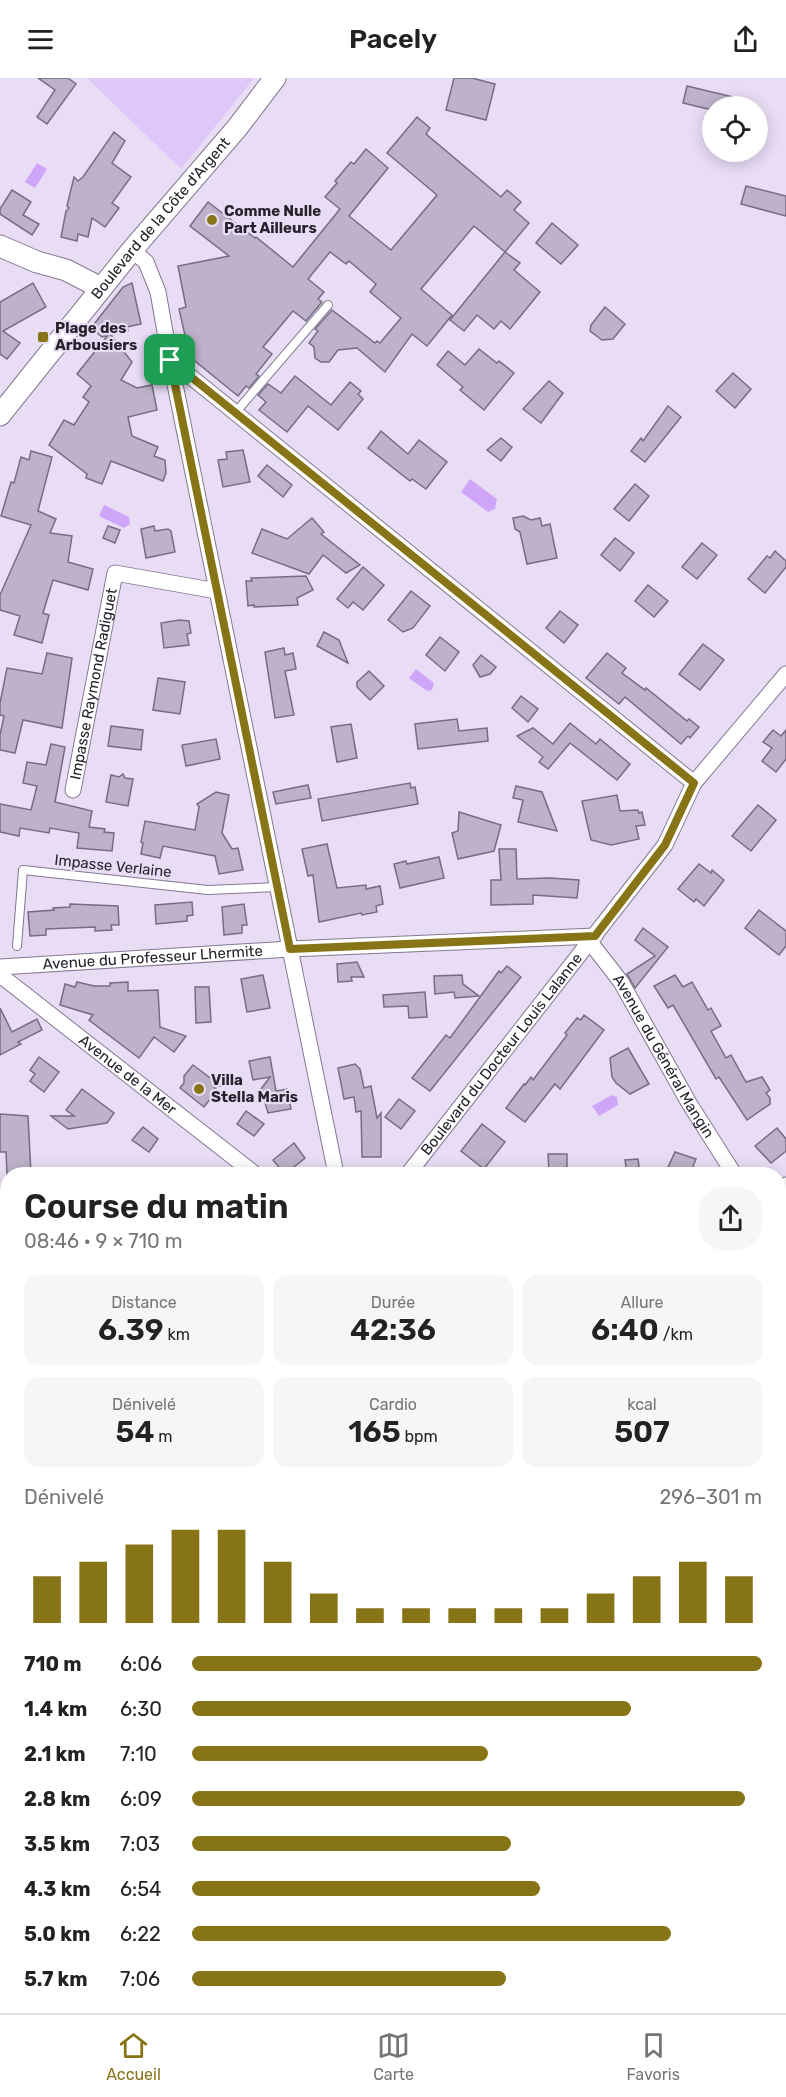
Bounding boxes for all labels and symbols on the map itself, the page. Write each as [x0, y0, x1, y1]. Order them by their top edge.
street label: Boulevard de la Côte d'Argent [87, 134, 234, 303]
place label: Comme Nulle Part Ailleurs [224, 202, 321, 237]
marker: Comme Nulle Part Ailleurs [205, 213, 219, 227]
place label: Plage des Arbousiers [55, 319, 137, 354]
marker: Plage des Arbousiers [36, 330, 50, 344]
pin [144, 334, 195, 385]
street label: Impasse Raymond Radiguet [66, 586, 121, 781]
street label: Impasse Verlaine [53, 851, 173, 881]
street label: Avenue du Professeur Lhermite [42, 942, 263, 973]
street label: Boulevard du Docteur Louis Lalanne [417, 950, 586, 1159]
street label: Avenue du Général Mangin [609, 970, 718, 1141]
street label: Avenue de la Mer [75, 1031, 180, 1119]
place label: Villa Stella Maris [211, 1071, 298, 1106]
marker: Villa Stella Maris [192, 1082, 206, 1096]

